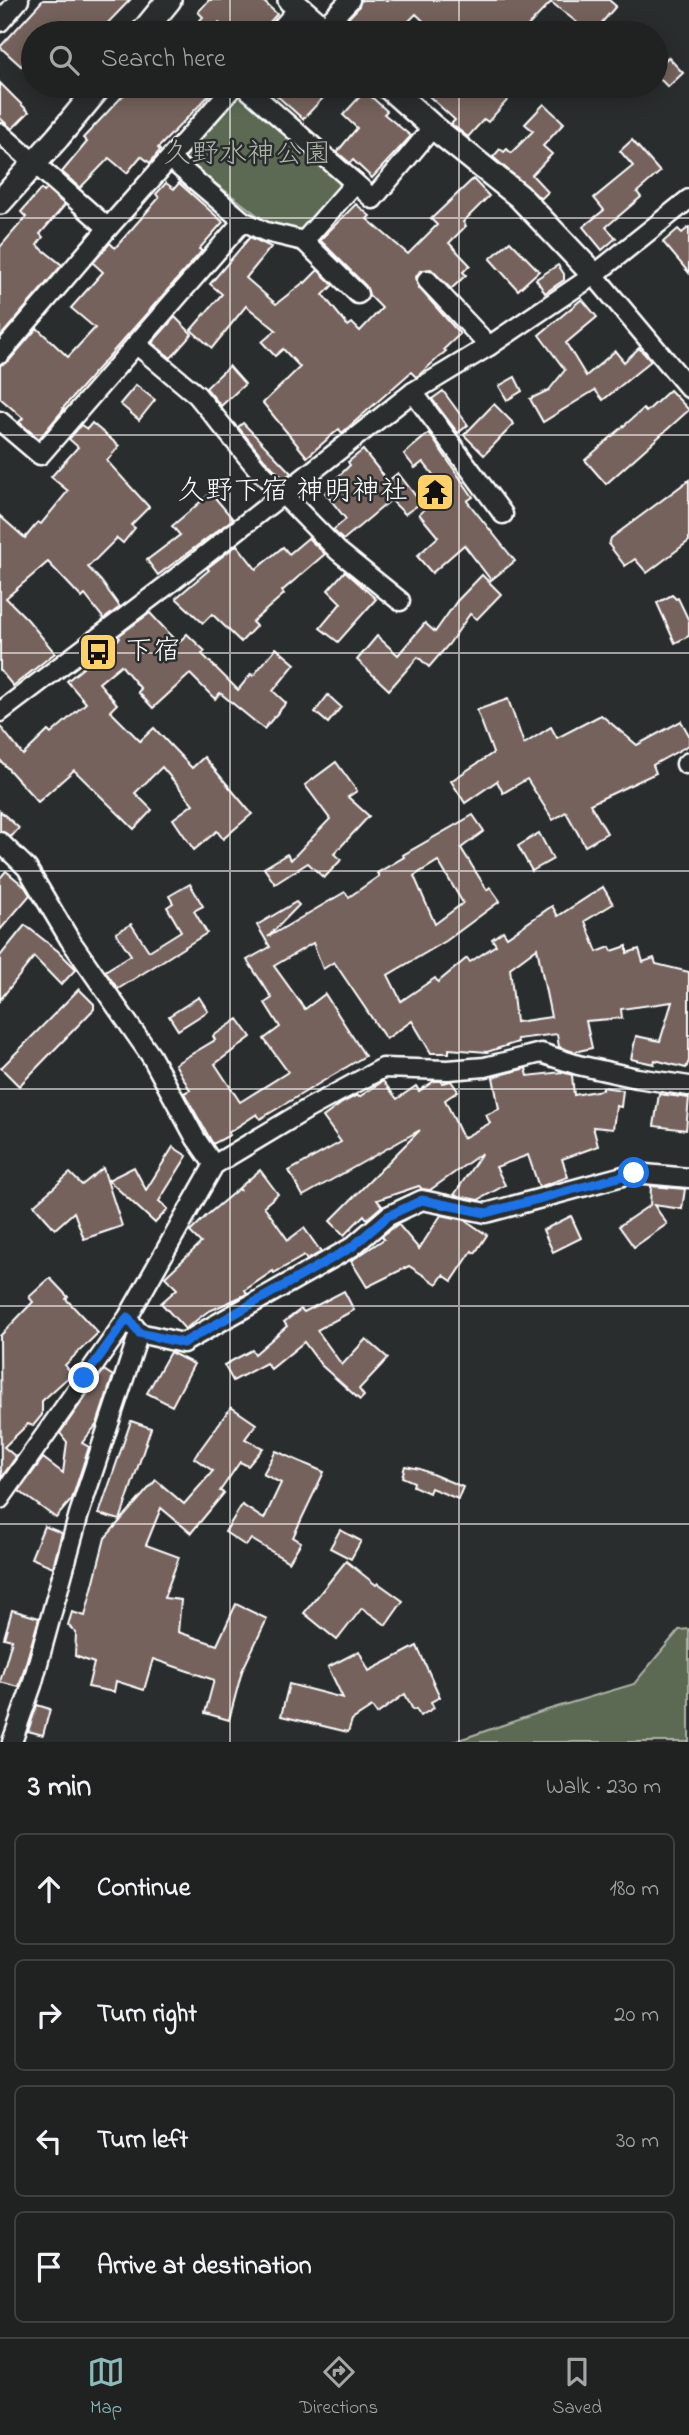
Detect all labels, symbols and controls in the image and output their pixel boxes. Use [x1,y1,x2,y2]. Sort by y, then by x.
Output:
search box [21,21,668,98]
icon: search [45,41,83,79]
text: Search here [101,41,226,79]
park label: 久野水神公園 [163,135,331,176]
temple icon: 久野下宿 神明神社 [414,471,456,513]
place label: 久野下宿 神明神社 [177,472,408,513]
bus stop icon: 下宿 [77,631,119,673]
place label: 下宿 [125,632,181,673]
route start [618,1157,649,1188]
route end [68,1362,99,1393]
text: 3 min [28,1766,91,1810]
text: Walk · 230 m [546,1771,661,1804]
icon: ahead [30,1870,68,1908]
text: Continue [97,1870,190,1908]
text: 180 m [610,1873,659,1906]
icon: right [30,1996,68,2034]
text: Turn right [97,1996,197,2034]
text: 20 m [614,1999,659,2032]
icon: left [30,2122,68,2160]
text: Turn left [97,2122,188,2160]
text: 30 m [616,2125,659,2158]
icon: arrive [30,2248,68,2286]
text: Arrive at destination [97,2248,312,2286]
tab: Map [87,2353,125,2422]
tab: Directions [299,2353,378,2422]
tab: Saved [552,2353,602,2422]

